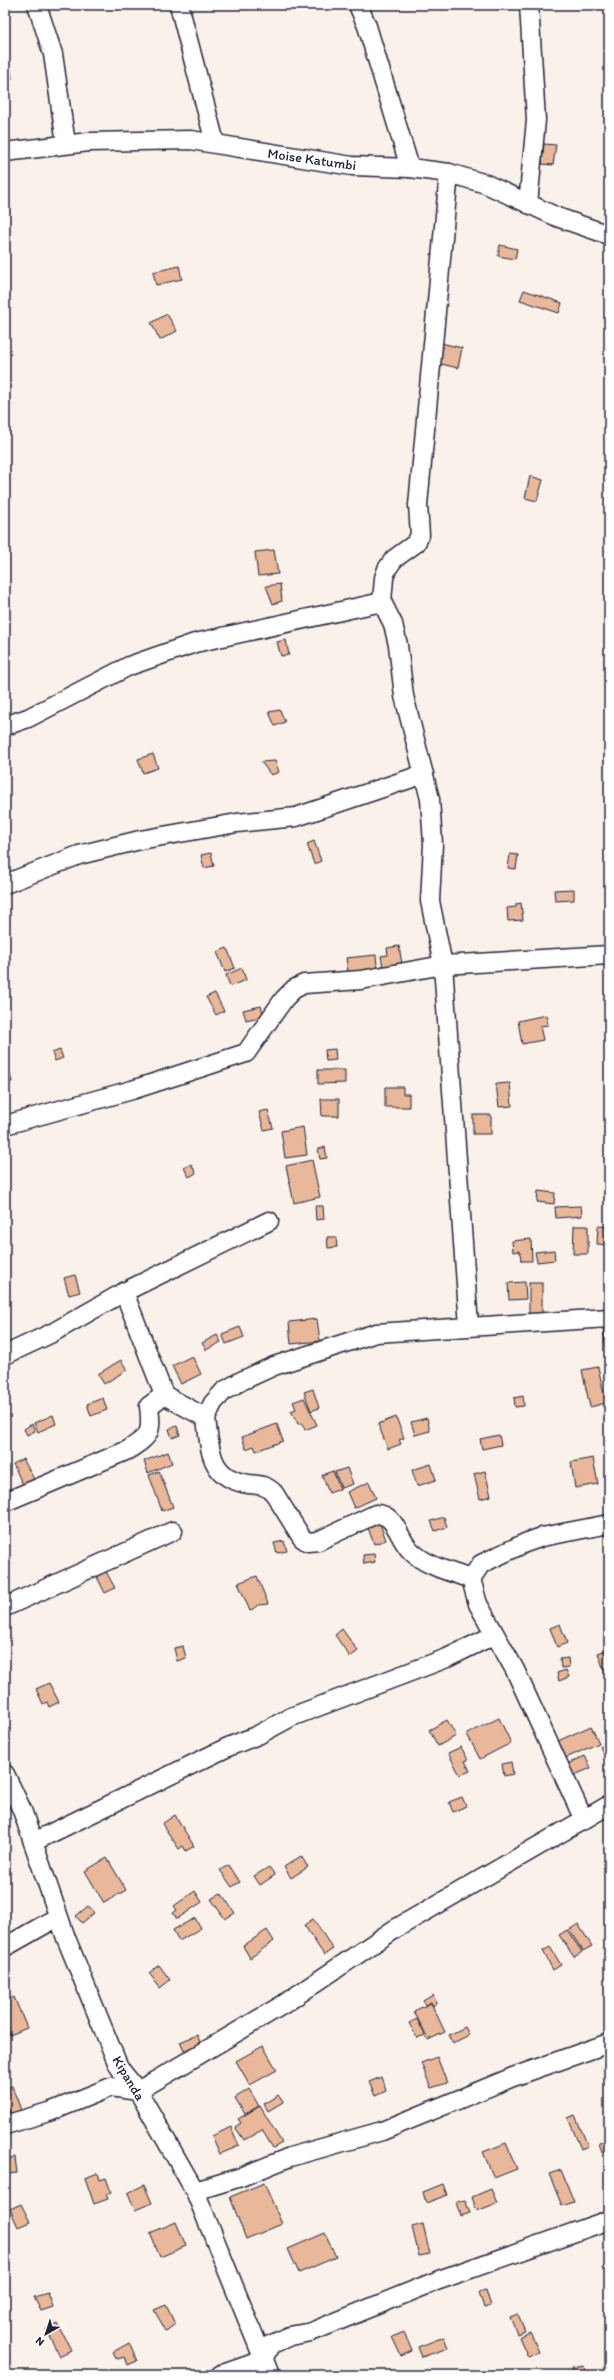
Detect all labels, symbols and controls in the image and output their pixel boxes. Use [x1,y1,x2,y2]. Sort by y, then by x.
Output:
street label: Moise Katumbi [266,145,357,174]
street label: Kipanda [109,2053,149,2104]
north arrow [26,2314,66,2354]
text: N [33,2334,47,2349]

